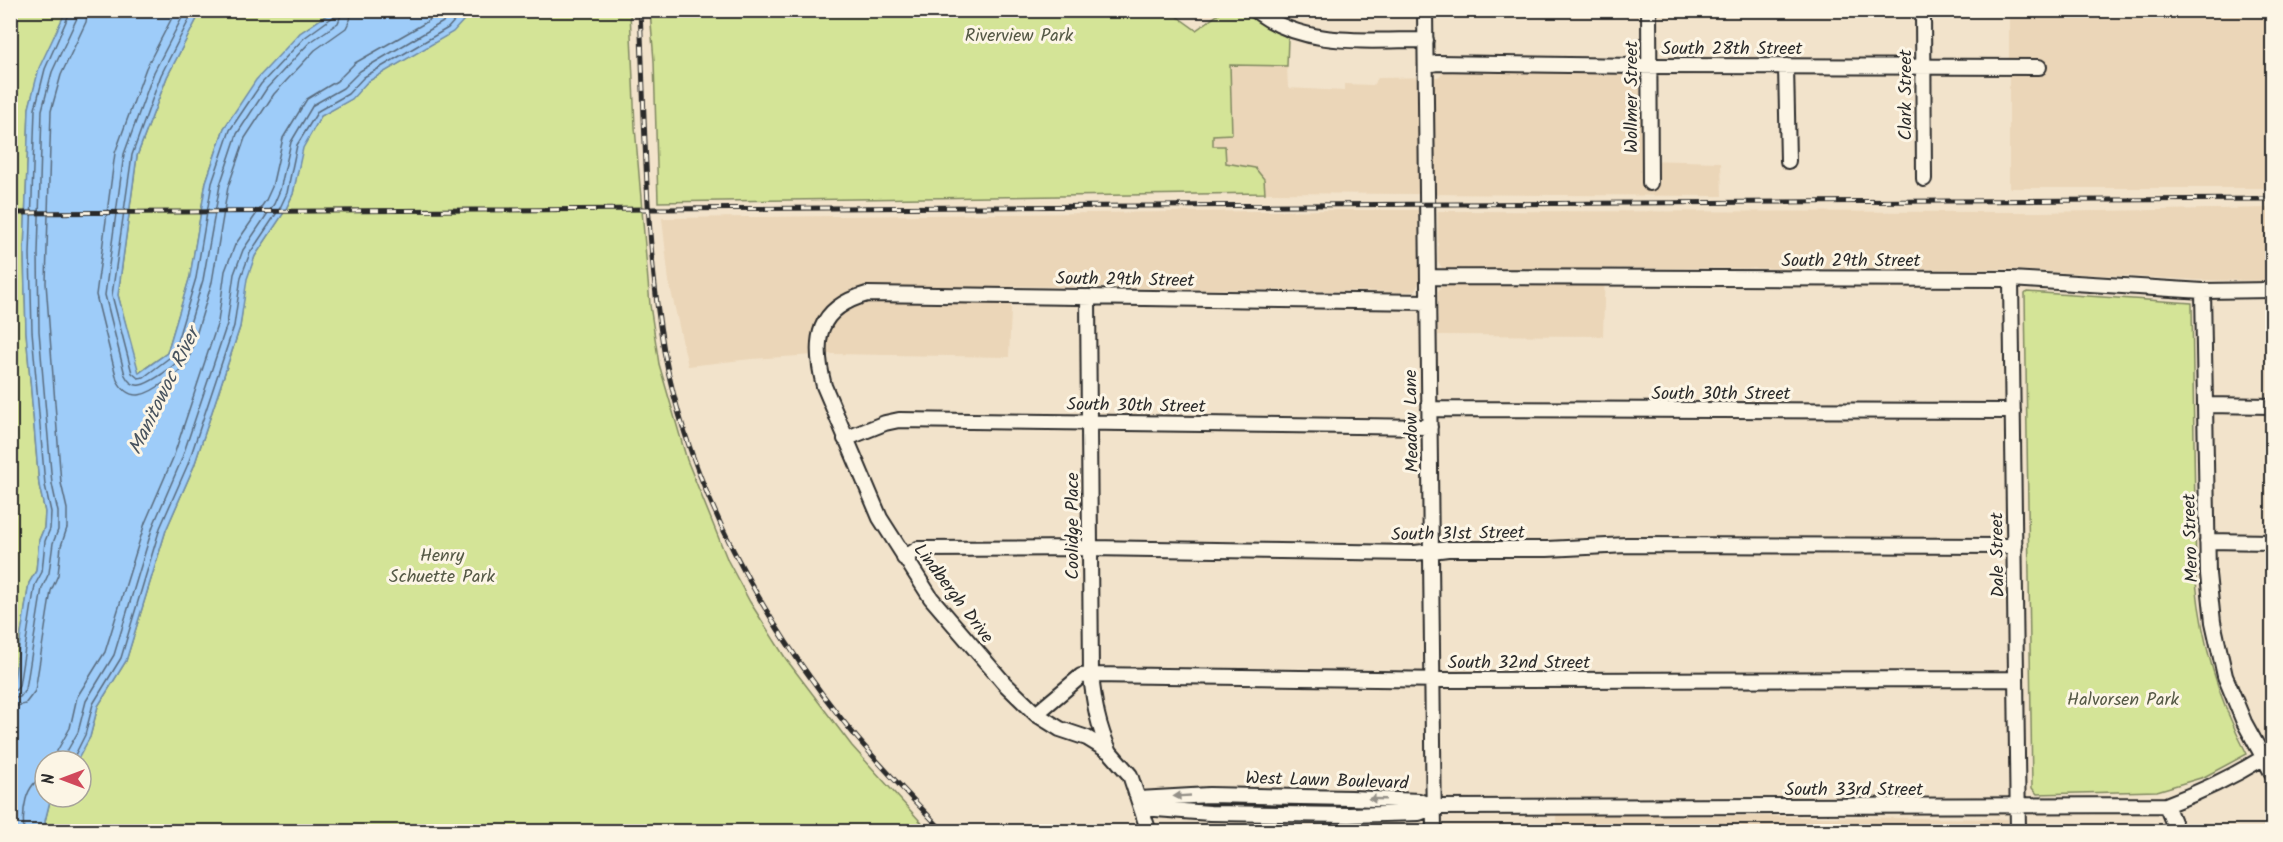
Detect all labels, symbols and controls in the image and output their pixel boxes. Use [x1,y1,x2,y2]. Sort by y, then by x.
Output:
park label: Riverview Park [965,22,1074,51]
street label: South 28th Street [1662,35,1804,64]
street label: Wollmer Street [1618,40,1647,153]
street label: Clark Street [1892,49,1921,140]
street label: South 29th Street [1782,247,1921,276]
street label: South 29th Street [1055,265,1196,296]
water label: Manitowoc River [120,319,211,461]
street label: Meadow Lane [1397,369,1428,473]
street label: South 30th Street [1652,380,1792,409]
street label: South 30th Street [1066,391,1207,422]
street label: Coolidge Place [1059,472,1088,580]
street label: Mero Street [2175,492,2208,583]
street label: Dale Street [1983,511,2014,598]
street label: South 31st Street [1391,519,1526,550]
street label: Lindbergh Drive [905,538,1000,650]
park label: Henry Schuette Park [389,542,495,592]
street label: South 32nd Street [1448,649,1591,678]
park label: Halvorsen Park [2067,686,2179,715]
north arrow [33,749,93,809]
street label: West Lawn Boulevard [1245,764,1410,799]
text: N [37,774,62,784]
street label: South 33rd Street [1785,776,1924,805]
one-way arrow [1173,792,1192,801]
one-way arrow [1368,794,1387,804]

